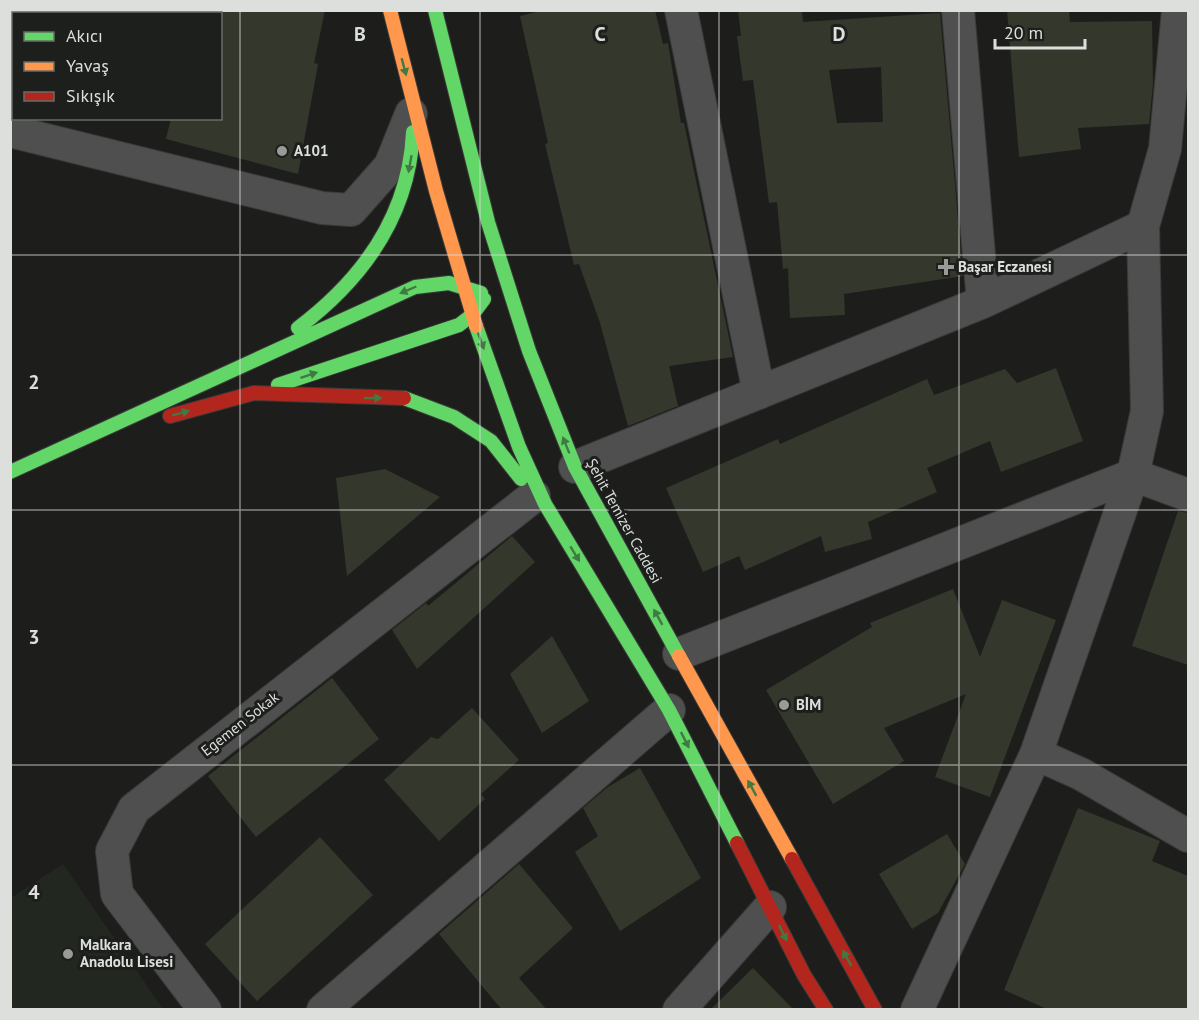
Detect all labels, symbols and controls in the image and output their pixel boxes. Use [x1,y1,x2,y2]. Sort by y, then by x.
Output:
legend [12,12,222,120]
scale bar [995,12,1085,50]
text: B [354,21,366,47]
text: C [594,21,606,47]
text: D [833,21,846,47]
text: 20 m [1004,21,1043,44]
text: Akıcı [66,24,103,47]
text: Yavaş [66,54,109,77]
one-way arrow [399,58,409,76]
text: Sıkışık [66,84,115,107]
place label: A101 [294,141,329,160]
marker: A101 [275,144,289,158]
one-way arrow [405,155,414,174]
place label: Başar Eczanesi [958,257,1052,276]
marker: Başar Eczanesi [939,260,953,274]
one-way arrow [398,285,416,295]
one-way arrow [476,332,486,350]
text: 2 [28,369,40,395]
one-way arrow [300,369,318,379]
one-way arrow [364,393,383,403]
one-way arrow [172,407,190,417]
one-way arrow [561,436,571,454]
street label: Şehit Temizer Caddesi [582,455,667,586]
one-way arrow [570,546,581,562]
one-way arrow [653,608,663,625]
text: 3 [28,624,40,650]
street label: Egemen Sokak [197,687,283,760]
place label: BİM [796,695,821,714]
marker: BİM [777,698,791,712]
one-way arrow [680,732,690,749]
one-way arrow [748,779,758,796]
text: 4 [28,879,40,905]
one-way arrow [778,924,787,941]
place label: Malkara Anadolu Lisesi [80,935,173,971]
marker: Malkara Anadolu Lisesi [61,947,75,961]
one-way arrow [842,949,852,966]

